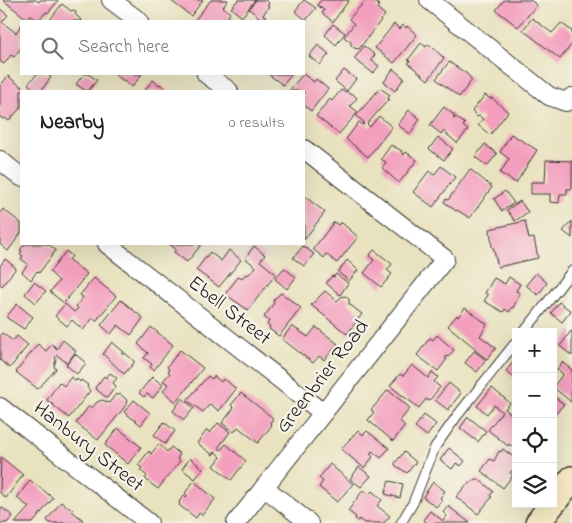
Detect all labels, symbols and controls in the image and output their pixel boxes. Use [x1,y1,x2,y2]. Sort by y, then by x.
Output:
search box [20,20,305,75]
icon: search [38,34,66,62]
text: Search here [78,34,169,61]
text: Nearby [40,108,104,138]
text: 0 results [229,111,285,135]
street label: Ebell Street [181,269,277,353]
street label: Greenbrier Road [269,314,377,440]
map controls [512,328,557,508]
button: + [512,328,557,373]
button: − [512,373,557,418]
street label: Hanbury Street [25,394,150,501]
button: locate [512,418,557,463]
button: layers [512,463,557,508]

